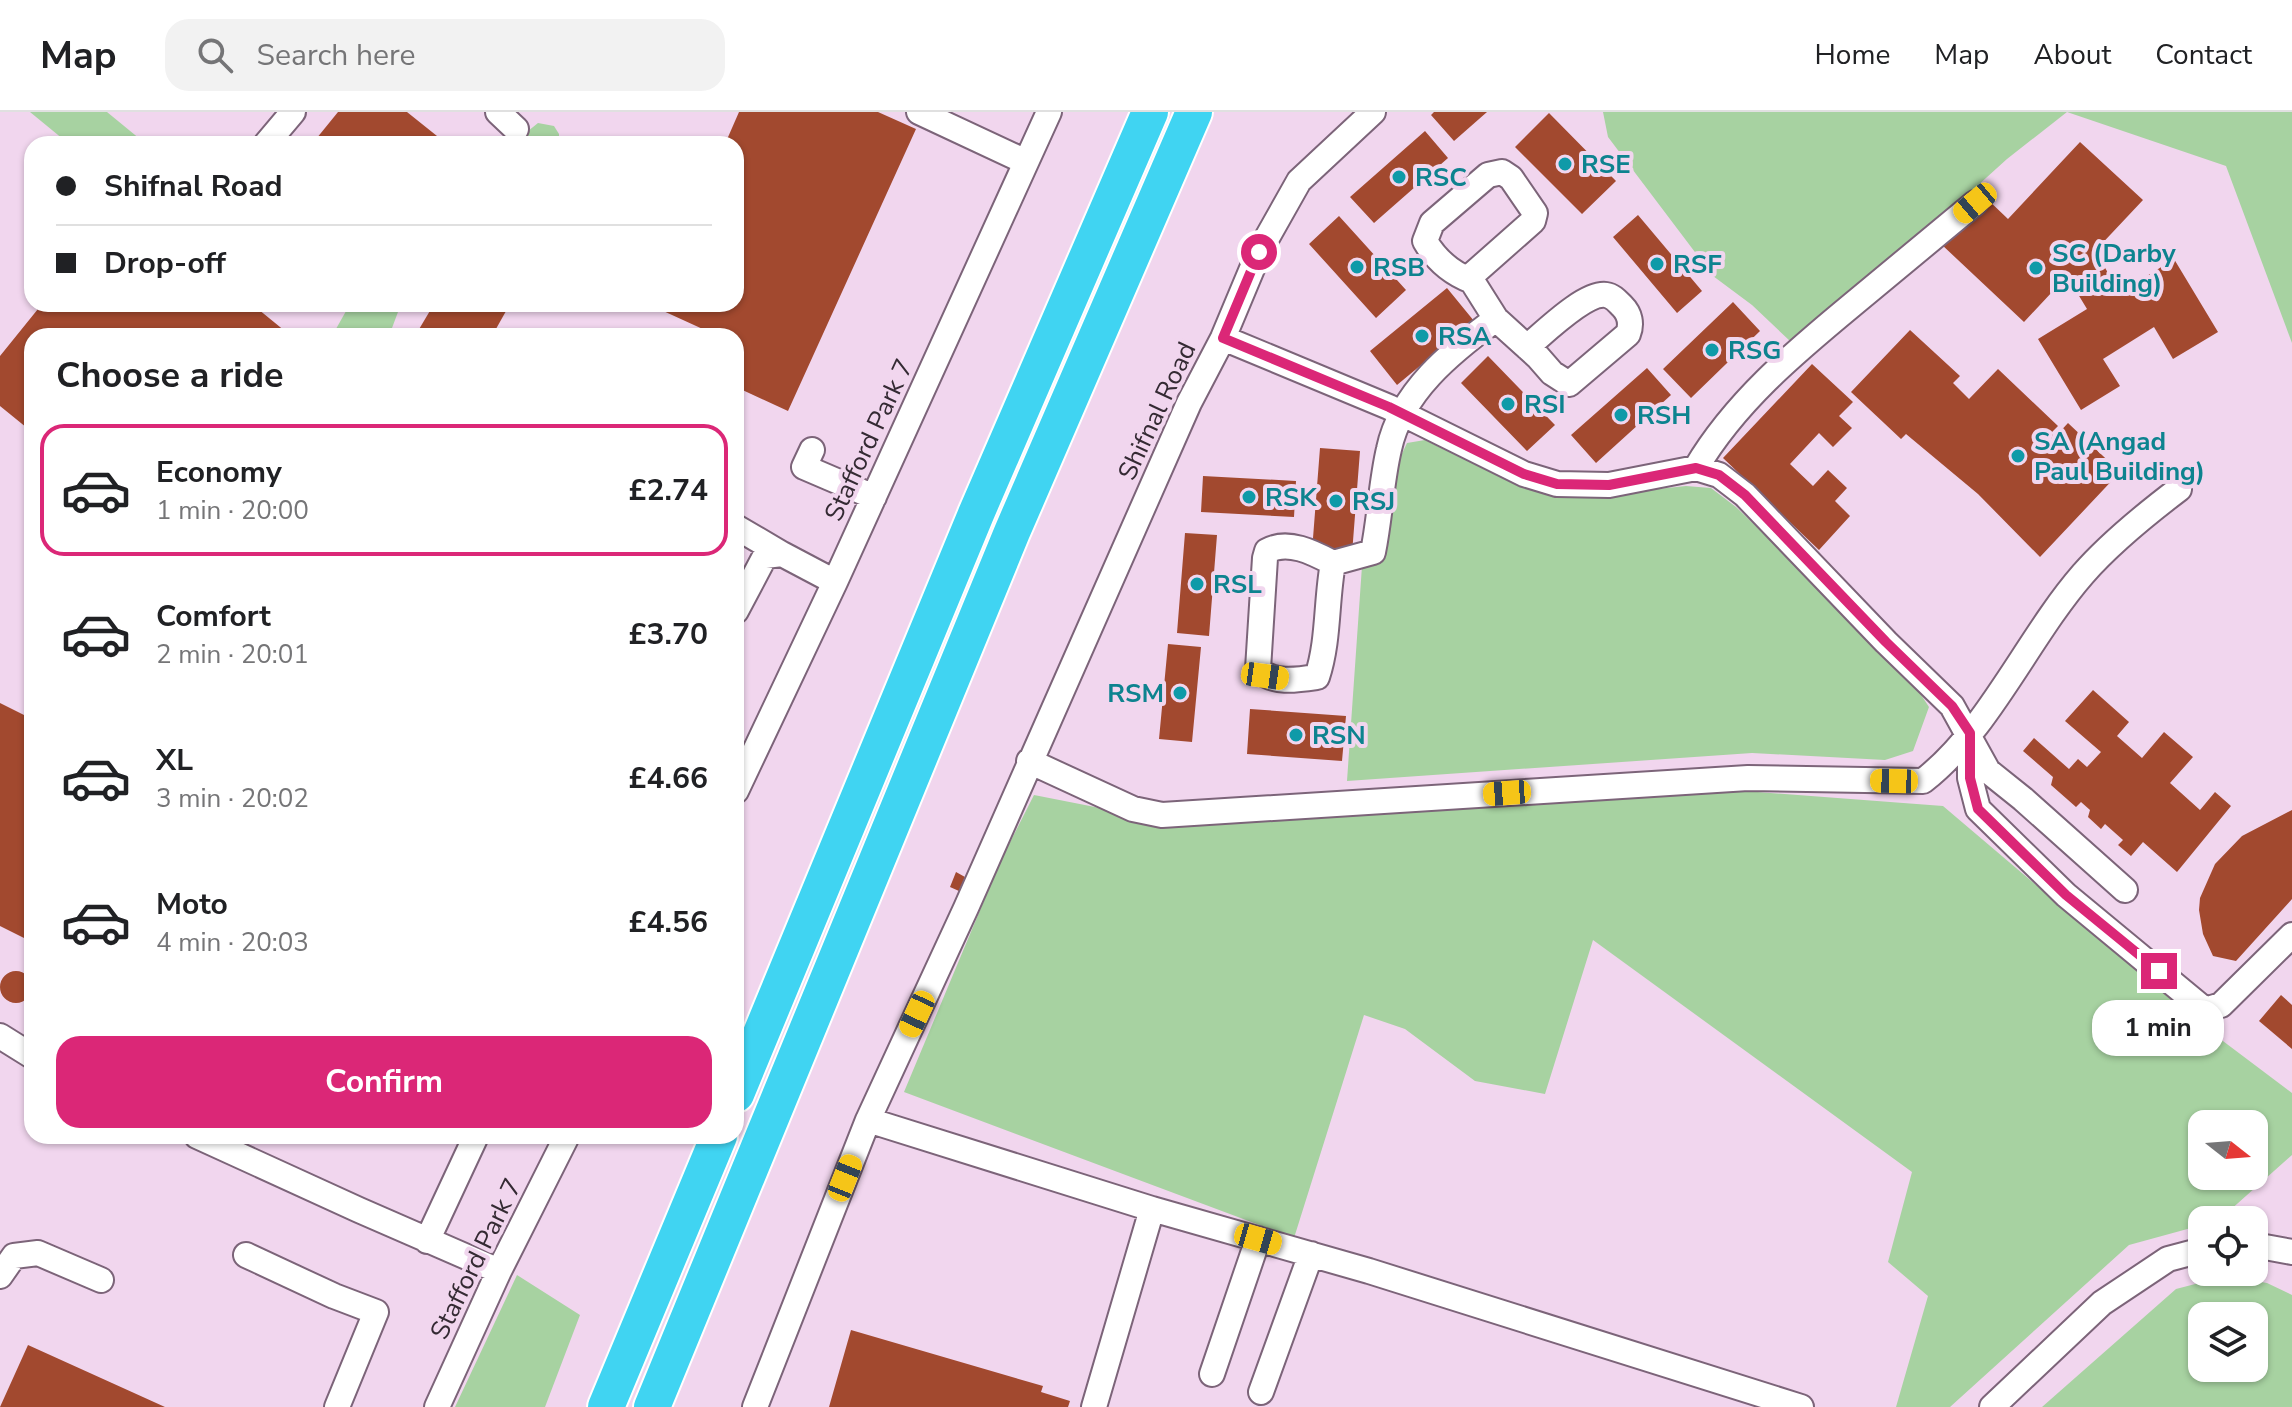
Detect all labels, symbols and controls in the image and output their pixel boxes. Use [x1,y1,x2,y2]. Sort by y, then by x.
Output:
search box [165,19,725,91]
text: Map [40,30,117,81]
icon: search [193,33,237,77]
text: Search here [257,35,416,76]
text: Home [1815,36,1890,74]
text: Map [1934,36,1989,74]
text: About [2033,36,2111,74]
text: Contact [2155,36,2252,74]
place label: RSE [1581,147,1631,182]
marker: RSE [1556,155,1574,173]
place label: RSC [1415,160,1467,195]
text: Shifnal Road [104,166,283,207]
marker: RSC [1390,168,1408,186]
car [1949,178,2001,228]
route start [1241,234,1277,270]
place label: SC (Darby Building) [2052,236,2176,301]
text: Drop-off [104,243,226,284]
place label: RSF [1673,247,1722,282]
place label: RSB [1373,250,1425,285]
marker: RSF [1648,255,1666,273]
marker: RSB [1348,258,1366,276]
marker: SC (Darby Building) [2027,259,2045,277]
place label: RSA [1438,319,1492,354]
marker: RSA [1413,327,1431,345]
place label: RSG [1728,333,1781,368]
street label: Shifnal Road [1110,336,1204,486]
marker: RSG [1703,341,1721,359]
text: Choose a ride [56,351,284,400]
street label: Stafford Park 7 [816,353,922,527]
place label: RSI [1524,387,1566,422]
marker: RSI [1499,395,1517,413]
place label: RSH [1637,398,1691,433]
marker: RSH [1612,406,1630,424]
place label: SA (Angad Paul Building) [2034,424,2205,489]
marker: SA (Angad Paul Building) [2009,447,2027,465]
text: Economy [156,452,282,493]
icon: car [60,454,132,526]
text: £2.74 [629,470,708,511]
place label: RSK [1265,480,1317,515]
place label: RSJ [1352,484,1395,519]
marker: RSK [1240,488,1258,506]
marker: RSJ [1327,492,1345,510]
text: 1 min · 20:00 [156,493,309,528]
place label: RSL [1213,567,1262,602]
marker: RSL [1188,575,1206,593]
text: Comfort [156,596,271,637]
icon: car [60,598,132,670]
text: £3.70 [629,614,708,655]
text: 2 min · 20:01 [156,637,309,672]
car [1240,661,1290,691]
place label: RSM [1107,676,1164,711]
marker: RSM [1171,684,1189,702]
place label: RSN [1312,718,1366,753]
marker: RSN [1287,726,1305,744]
text: XL [156,740,193,781]
icon: car [60,742,132,814]
text: £4.66 [629,758,708,799]
car [1870,769,1918,793]
car [1482,779,1532,807]
text: 3 min · 20:02 [156,781,309,816]
text: Moto [156,884,228,925]
icon: car [60,886,132,958]
text: £4.56 [629,902,708,943]
text: 4 min · 20:03 [156,925,309,960]
route end [2141,953,2177,989]
car [896,987,938,1041]
callout: 1 min [2093,999,2225,1055]
text: 1 min [2124,1010,2192,1045]
button: Confirm [56,1036,712,1128]
north arrow [2188,1110,2268,1190]
map controls [2188,1110,2268,1382]
car [825,1151,865,1205]
street label: Stafford Park 7 [422,1173,530,1345]
button: locate [2188,1206,2268,1286]
car [1232,1221,1284,1257]
button: layers [2188,1302,2268,1382]

